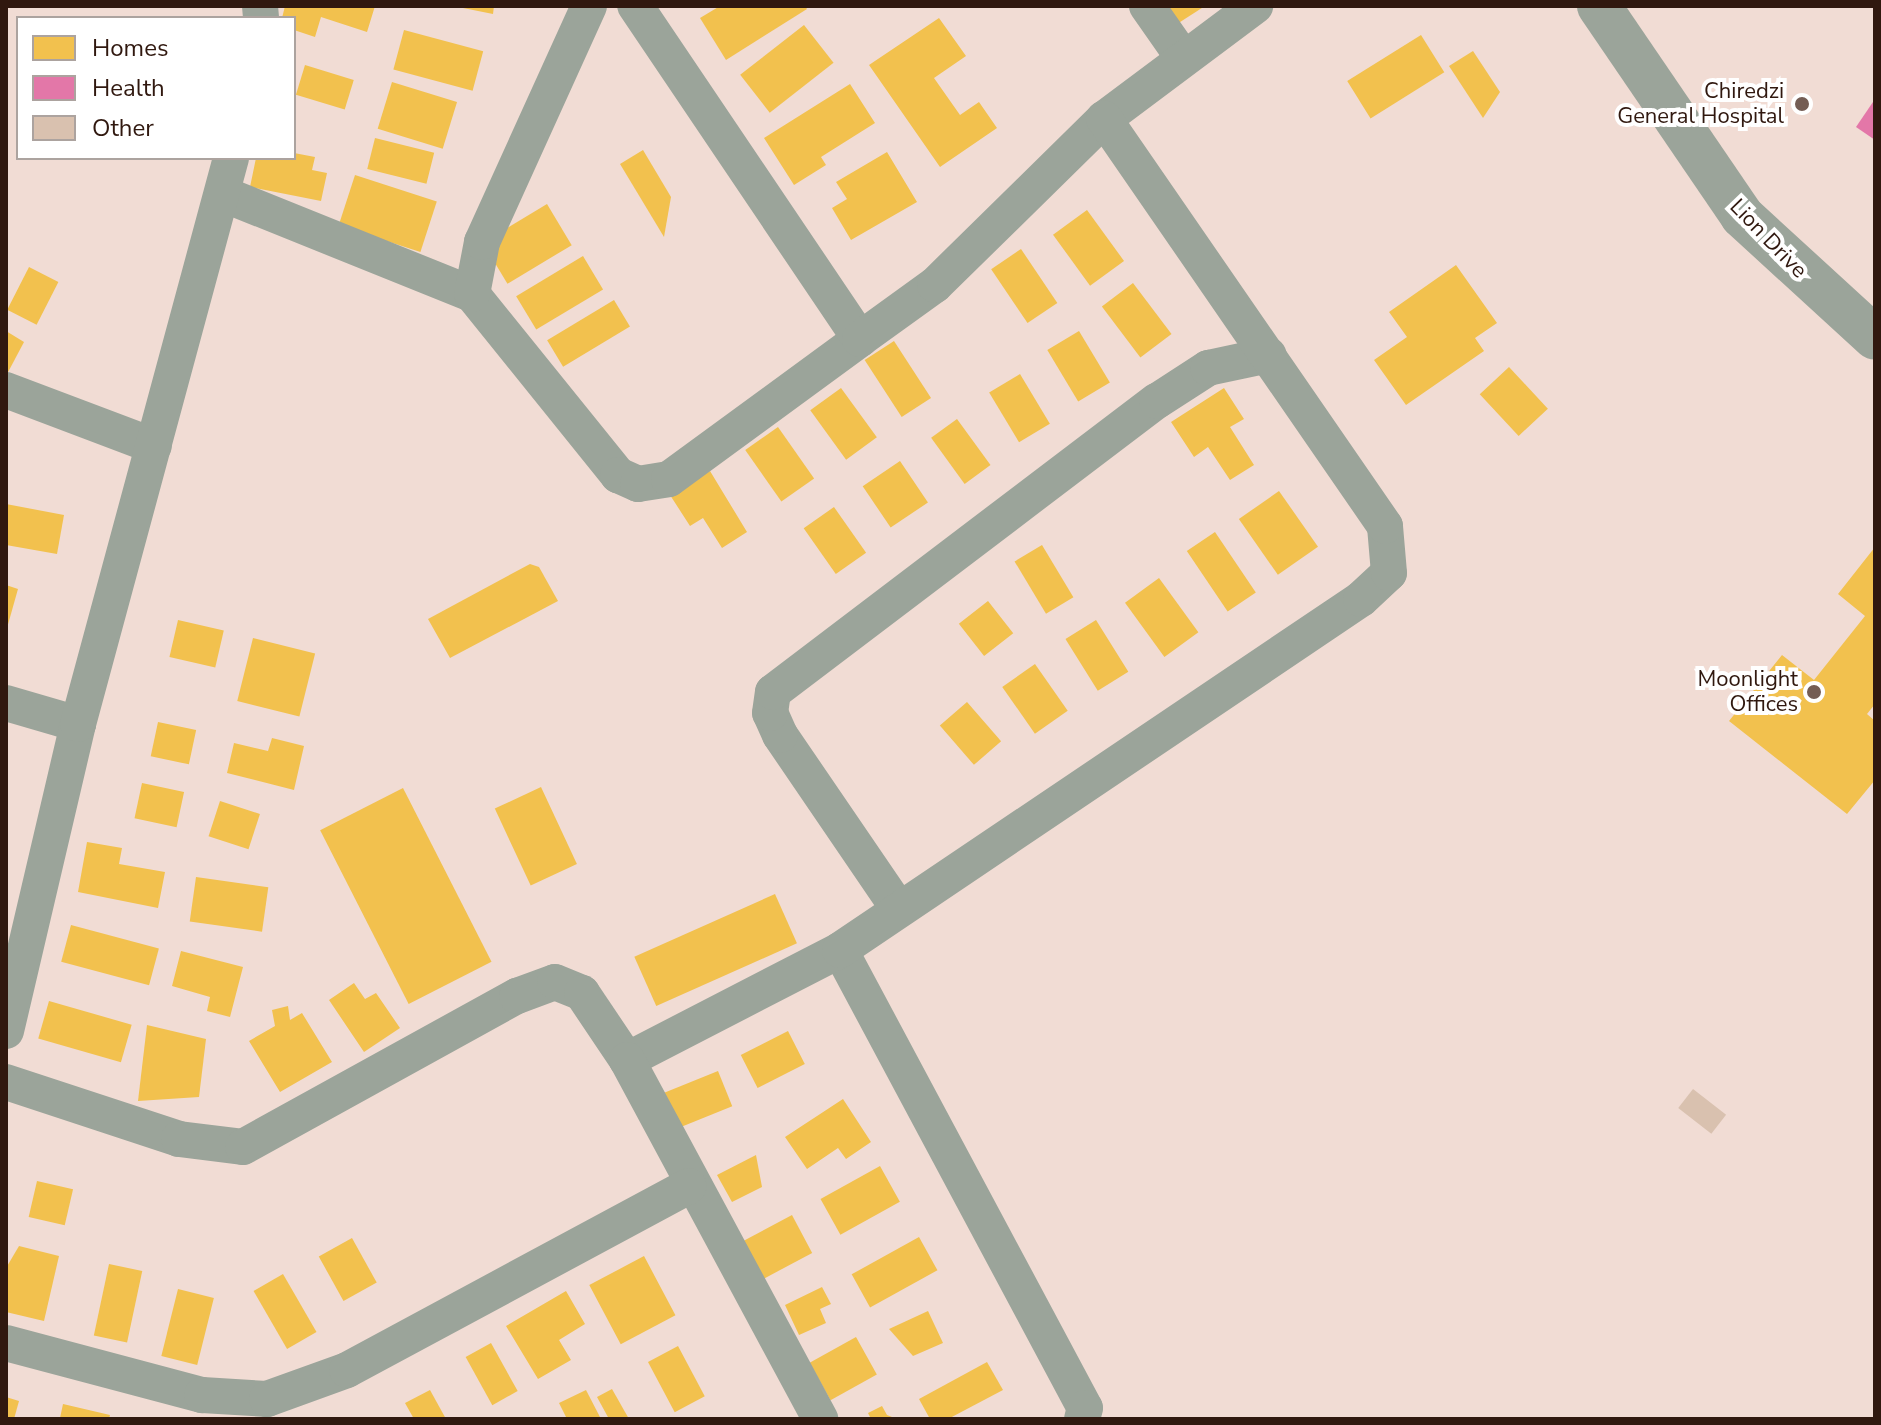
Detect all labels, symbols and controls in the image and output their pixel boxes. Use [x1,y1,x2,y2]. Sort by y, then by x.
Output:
legend [16,16,296,160]
text: Homes [92,32,168,64]
text: Health [92,72,165,104]
place label: Chiredzi General Hospital [1617,78,1784,130]
marker: Chiredzi General Hospital [1791,93,1813,115]
text: Other [92,112,154,144]
street label: Lion Drive [1724,194,1812,284]
place label: Moonlight Offices [1698,666,1798,718]
marker: Moonlight Offices [1805,683,1823,701]

